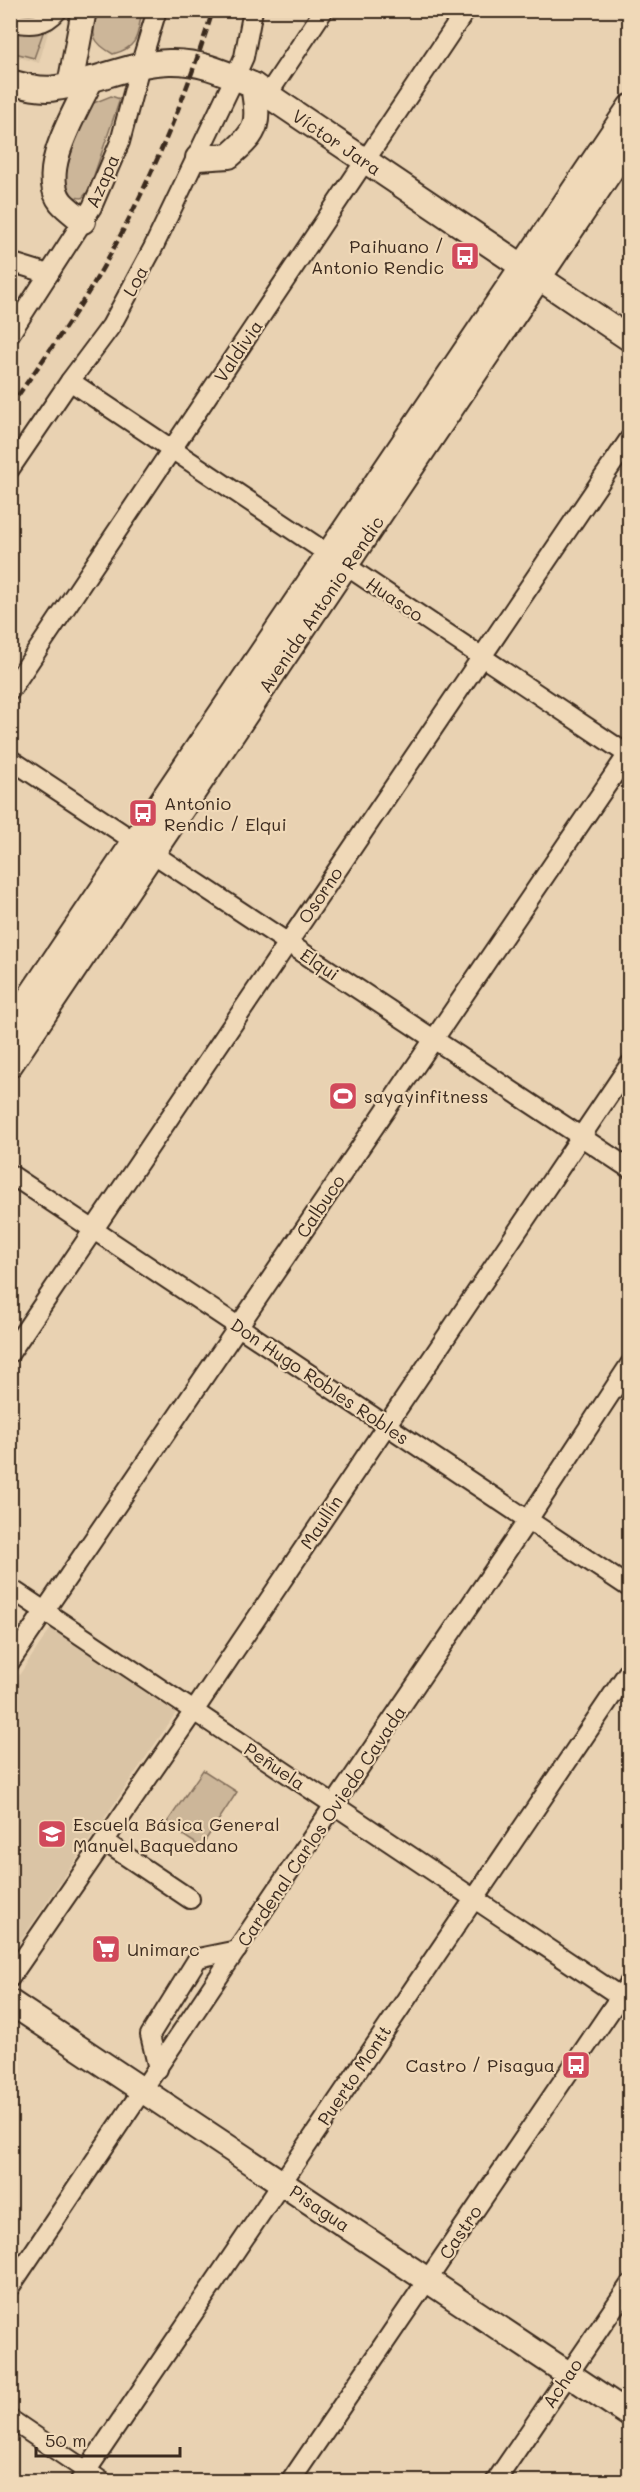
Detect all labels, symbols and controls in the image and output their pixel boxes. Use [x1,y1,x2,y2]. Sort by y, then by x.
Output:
street label: Víctor Jara [288,103,386,181]
street label: Azapa [80,151,124,211]
place label: Paihuano / Antonio Rendic [311,234,444,279]
bus stop icon: Paihuano / Antonio Rendic [449,240,481,272]
street label: Loa [117,262,153,300]
street label: Valdivia [208,315,268,387]
street label: Avenida Antonio Rendic [253,511,389,697]
street label: Huasco [362,571,428,627]
place label: Antonio Rendic / Elqui [164,791,287,836]
bus stop icon: Antonio Rendic / Elqui [127,797,159,829]
street label: Osorno [292,862,348,928]
street label: Elqui [296,942,344,986]
sports icon: sayayinfitness [327,1080,359,1112]
place label: sayayinfitness [364,1084,489,1108]
street label: Calbuco [290,1170,350,1242]
street label: Don Hugo Robles Robles [226,1312,414,1450]
street label: Maullín [294,1490,348,1554]
street label: Cardenal Carlos Oviedo Cavada [231,1701,411,1951]
street label: Peñuela [240,1737,310,1795]
place label: Escuela Básica General Manuel Baquedano [73,1812,280,1857]
school or university icon: Escuela Básica General Manuel Baquedano [36,1818,68,1850]
supermarket icon: Unimarc [90,1933,122,1965]
place label: Unimarc [127,1937,200,1961]
street label: Puerto Montt [312,2020,396,2130]
bus stop icon: Castro / Pisagua [560,2049,592,2081]
place label: Castro / Pisagua [406,2053,555,2077]
street label: Pisagua [285,2179,355,2237]
street label: Castro [433,2200,487,2264]
street label: Achao [537,2353,588,2413]
scale bar [36,2420,180,2458]
text: 50 m [45,2428,87,2452]

